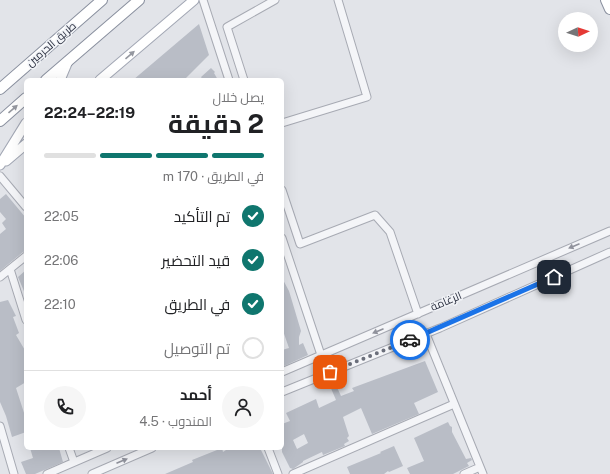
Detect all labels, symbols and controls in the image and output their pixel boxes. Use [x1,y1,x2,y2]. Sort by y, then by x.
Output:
north arrow [558,12,598,52]
map controls [558,12,598,52]
street label: طريق الحرمين [24,19,79,70]
one-way arrow [125,50,135,59]
text: يصل خلال [213,90,264,105]
text: 22:19–22:24 [44,104,135,121]
one-way arrow [8,105,18,114]
text: 2 دقيقة [168,108,264,139]
text: في الطريق · 170 m [163,169,264,184]
icon: check [242,205,264,227]
text: تم التأكيد [174,208,230,225]
text: 22:05 [44,209,79,224]
one-way arrow [569,243,580,249]
icon: check [242,249,264,271]
text: قيد التحضير [161,252,230,269]
text: 22:06 [44,253,78,268]
pin [537,260,571,294]
icon: home [543,266,565,288]
street label: الرغامة [429,289,464,314]
icon: check [242,293,264,315]
text: في الطريق [164,296,230,313]
text: 22:10 [44,297,76,312]
courier [390,320,430,360]
one-way arrow [372,328,383,334]
icon: car [399,329,421,351]
text: تم التوصيل [164,340,230,357]
pin [313,355,347,389]
icon: bag [319,361,341,383]
button: phone [44,386,86,428]
text: أحمد [180,386,212,403]
button: person [222,386,264,428]
text: المندوب · 4.5 [139,414,212,429]
one-way arrow [116,458,128,464]

